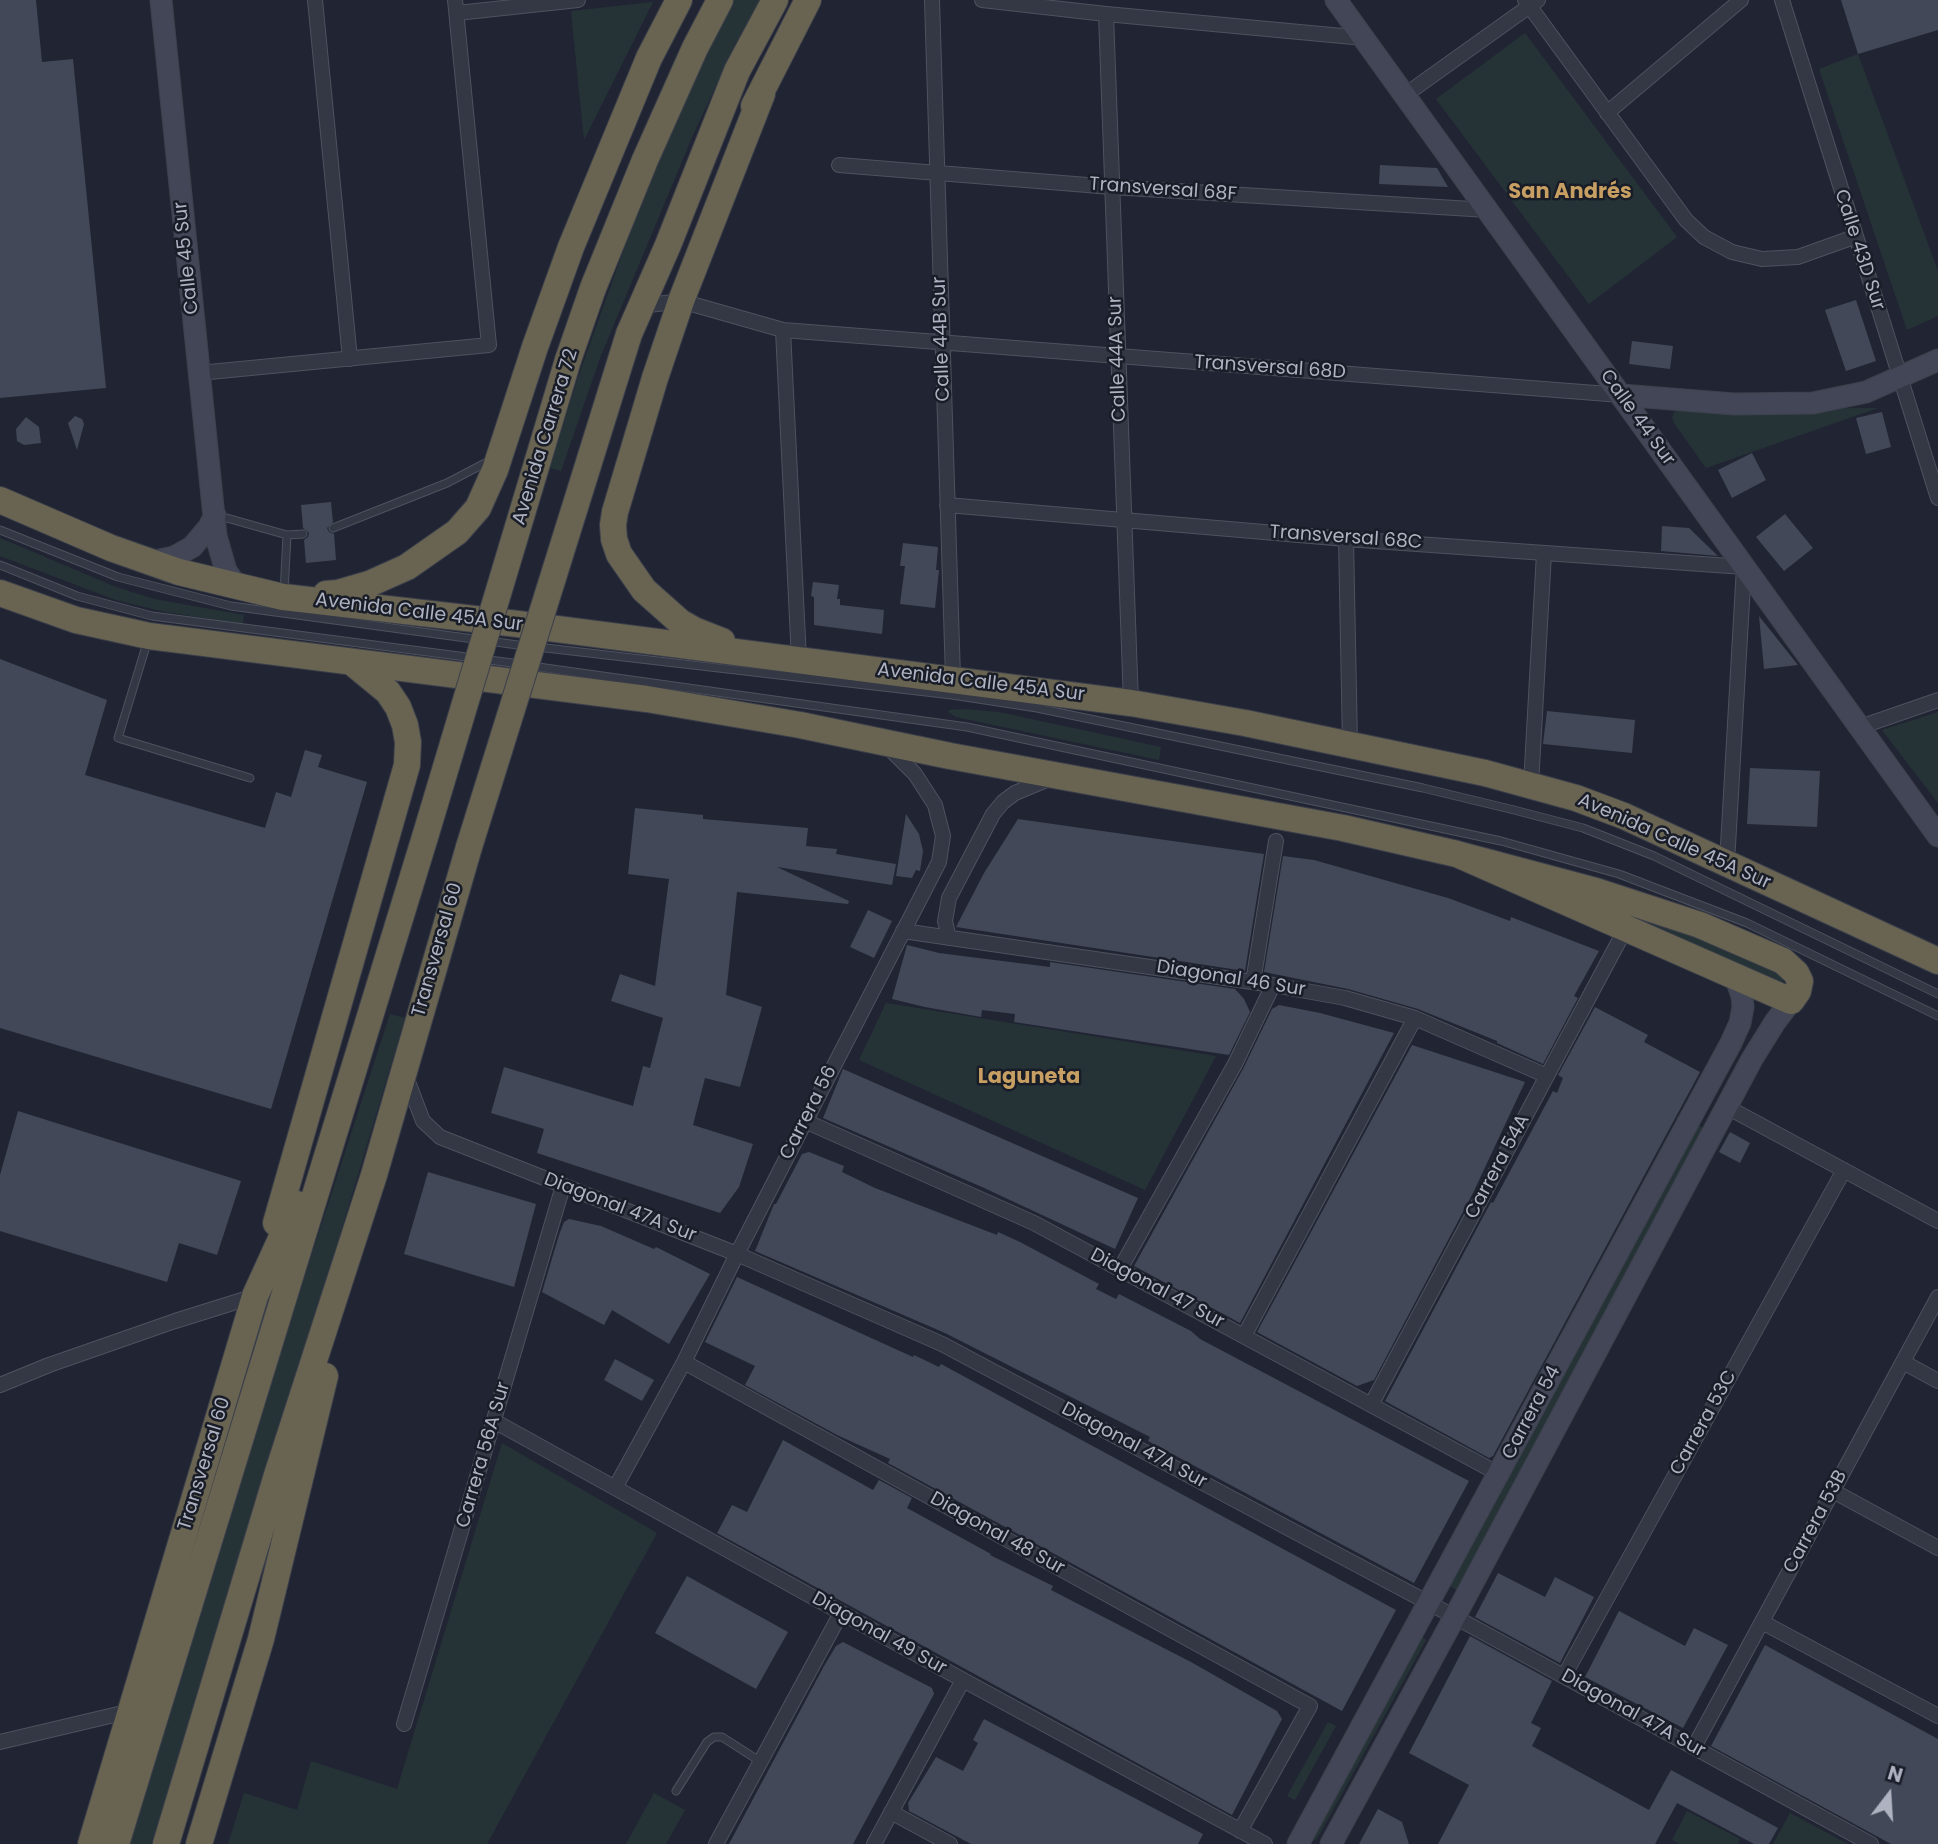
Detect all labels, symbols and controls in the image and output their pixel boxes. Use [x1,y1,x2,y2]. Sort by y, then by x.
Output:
street label: Transversal 68F [1088,173,1238,207]
district label: San Andrés [1508,180,1632,206]
street label: Calle 43D Sur [1829,187,1889,313]
street label: Calle 45 Sur [170,201,204,315]
street label: Calle 44B Sur [928,276,956,402]
street label: Calle 44A Sur [1104,296,1132,422]
street label: Avenida Carrera 72 [508,346,584,528]
street label: Transversal 68D [1193,351,1347,385]
street label: Calle 44 Sur [1595,366,1679,470]
street label: Transversal 68C [1269,521,1423,555]
street label: Avenida Calle 45A Sur [314,589,524,637]
street label: Avenida Calle 45A Sur [876,659,1086,707]
street label: Avenida Calle 45A Sur [1574,789,1774,895]
street label: Transversal 60 [408,880,468,1020]
street label: Diagonal 46 Sur [1155,956,1307,1002]
street label: Carrera 56 [776,1062,842,1164]
district label: Laguneta [978,1065,1080,1091]
street label: Carrera 54A [1461,1111,1535,1223]
street label: Diagonal 47A Sur [541,1168,699,1248]
street label: Diagonal 47 Sur [1086,1244,1228,1334]
street label: Carrera 54 [1498,1362,1566,1464]
street label: Carrera 53C [1666,1367,1742,1479]
street label: Carrera 56A Sur [452,1379,516,1531]
street label: Transversal 60 [174,1395,236,1533]
street label: Diagonal 47A Sur [1057,1398,1211,1494]
street label: Carrera 53B [1779,1467,1853,1577]
street label: Diagonal 48 Sur [926,1488,1068,1580]
street label: Diagonal 49 Sur [808,1588,950,1680]
street label: Diagonal 47A Sur [1557,1665,1709,1763]
text: N [1884,1759,1906,1789]
north arrow [1854,1760,1924,1830]

